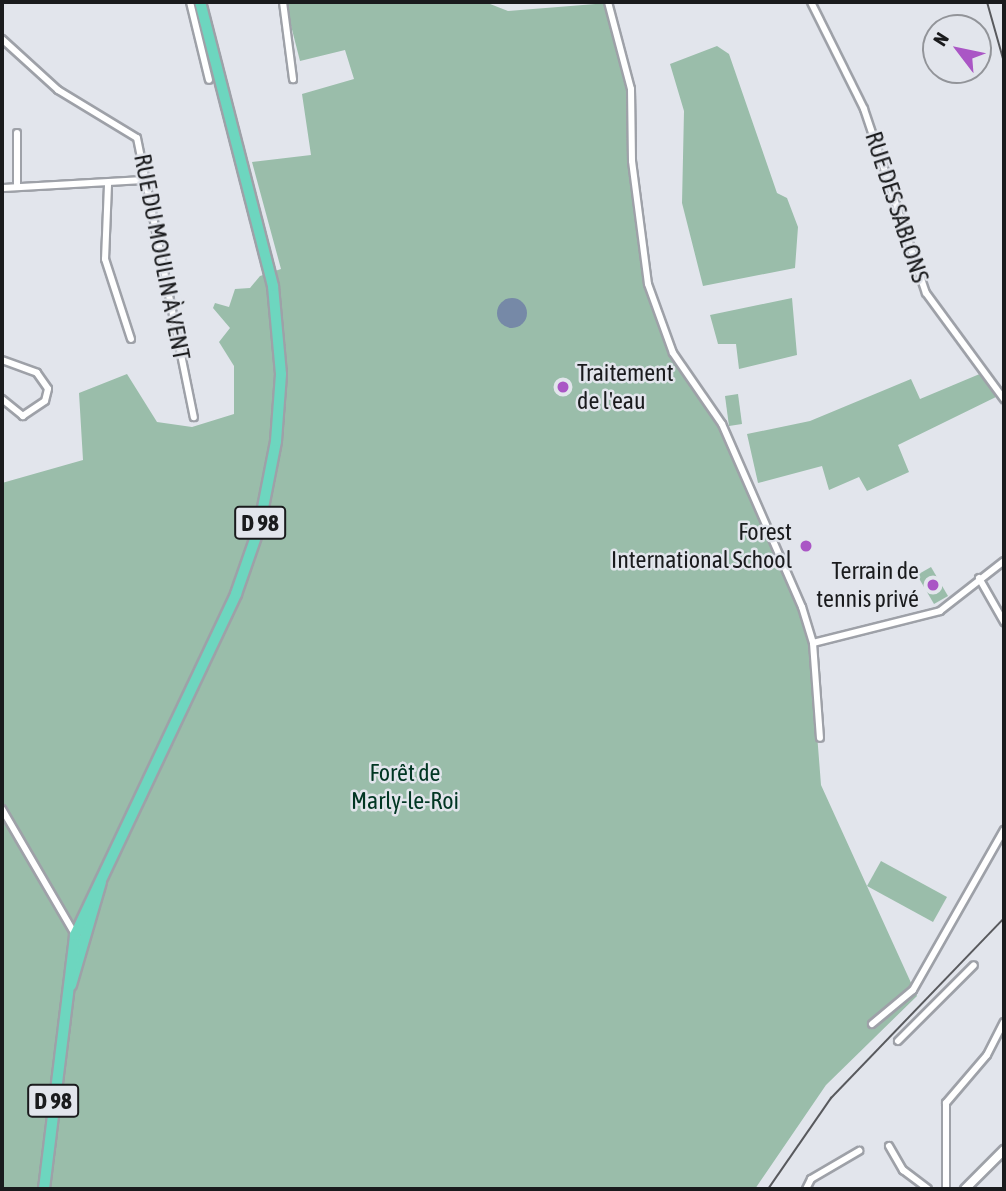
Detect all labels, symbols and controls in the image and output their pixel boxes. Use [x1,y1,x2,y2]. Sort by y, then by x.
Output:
north arrow [922,14,992,84]
text: N [929,28,953,50]
street label: RUE DES SABLONS [859,128,935,286]
street label: RUE DU MOULIN À VENT [128,151,196,363]
place label: Traitement de l'eau [577,359,674,415]
marker: Traitement de l'eau [555,379,571,395]
road number: D 98 [234,503,286,542]
place label: Forest International School [611,518,792,574]
marker: Forest International School [798,538,814,554]
place label: Terrain de tennis privé [816,557,919,613]
marker: Terrain de tennis privé [925,577,941,593]
park label: Forêt de Marly-le-Roi [351,759,459,815]
road number: D 98 [27,1082,79,1120]

